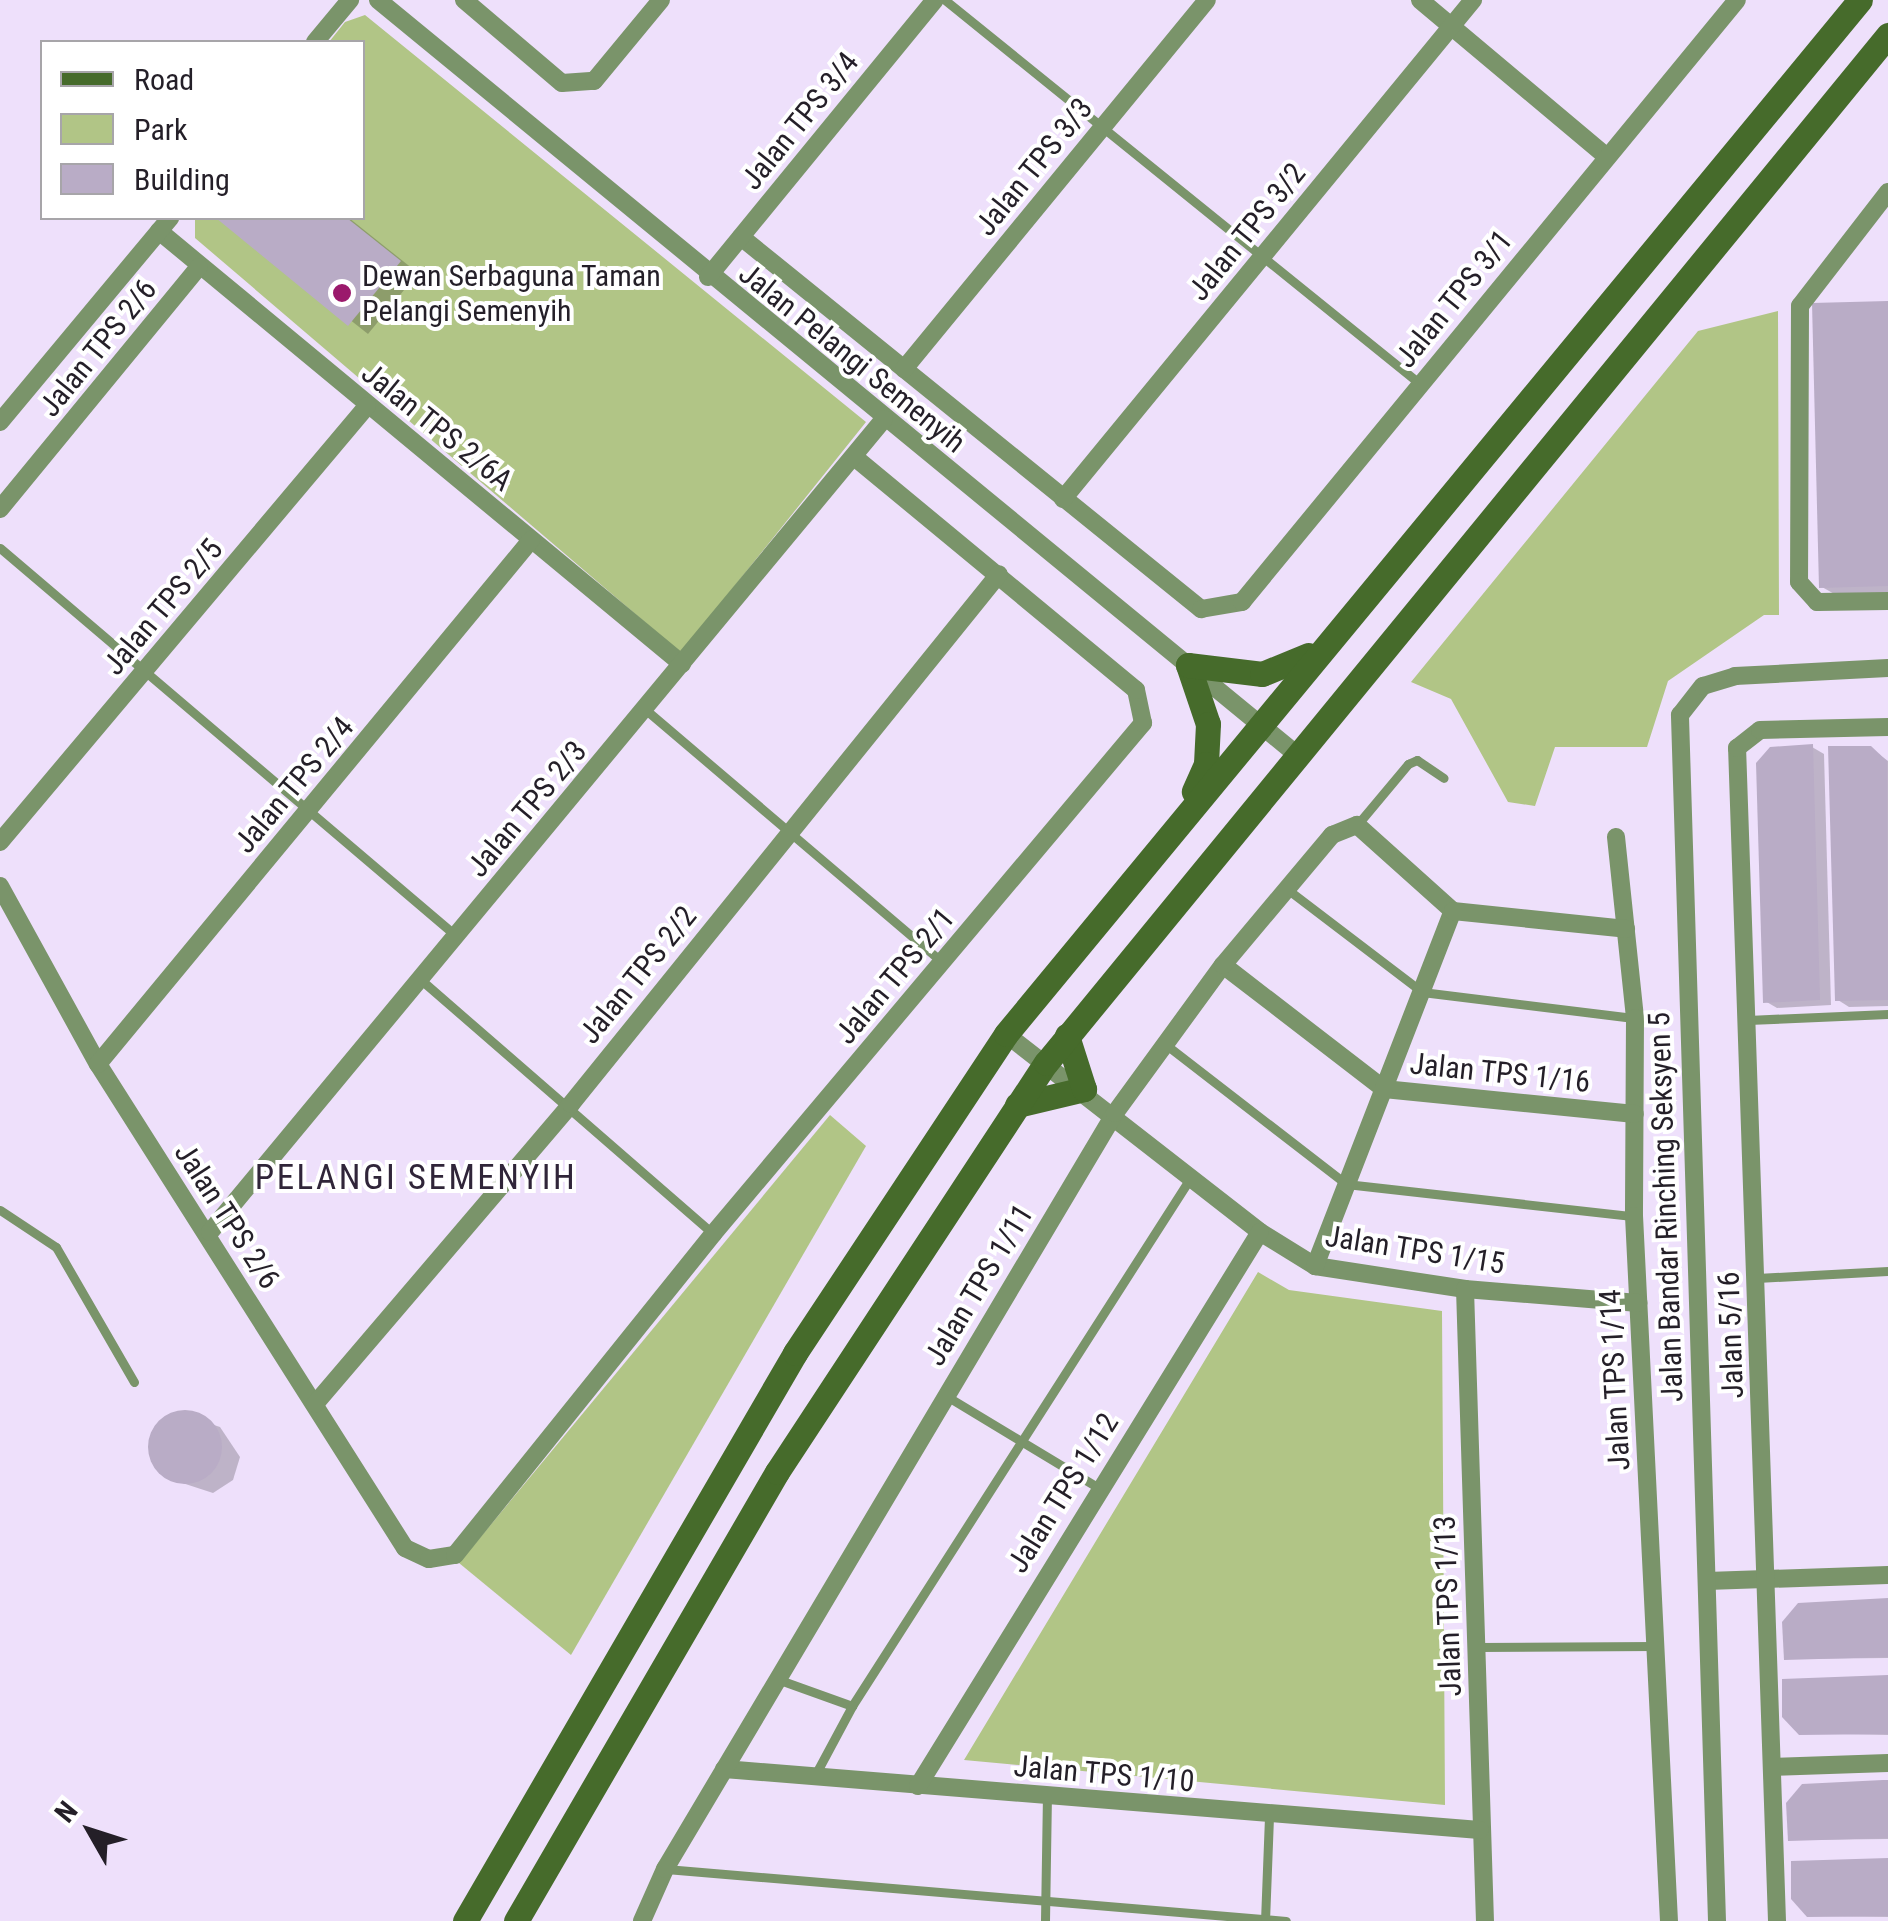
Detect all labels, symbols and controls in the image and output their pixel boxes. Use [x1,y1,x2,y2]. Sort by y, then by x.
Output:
legend [40,40,365,220]
street label: Jalan TPS 3/4 [733,45,867,197]
text: Road [134,62,194,97]
street label: Jalan TPS 3/3 [967,91,1101,243]
text: Park [134,112,188,147]
street label: Jalan TPS 3/2 [1180,156,1314,308]
text: Building [134,162,230,197]
street label: Jalan TPS 3/1 [1387,223,1521,375]
street label: Jalan Pelangi Semenyih [731,256,973,460]
place label: Dewan Serbaguna Taman Pelangi Semenyih [362,258,661,328]
street label: Jalan TPS 2/6 [31,272,165,424]
marker: Dewan Serbaguna Taman Pelangi Semenyih [331,282,353,304]
street label: Jalan TPS 2/6A [354,355,520,499]
street label: Jalan TPS 2/5 [96,531,230,683]
street label: Jalan TPS 2/4 [227,709,361,861]
street label: Jalan TPS 2/3 [460,733,594,885]
street label: Jalan TPS 2/2 [571,899,705,1051]
street label: Jalan TPS 2/1 [828,900,962,1052]
street label: Jalan Bandar Rinching Seksyen 5 [1641,1011,1691,1403]
street label: Jalan TPS 1/16 [1408,1046,1592,1100]
street label: Jalan TPS 2/6 [166,1136,288,1296]
district label: PELANGI SEMENYIH [255,1157,577,1199]
street label: Jalan TPS 1/11 [917,1198,1041,1372]
street label: Jalan TPS 1/15 [1322,1218,1508,1282]
street label: Jalan 5/16 [1711,1271,1751,1399]
street label: Jalan TPS 1/14 [1592,1288,1638,1472]
street label: Jalan TPS 1/12 [1000,1406,1126,1580]
street label: Jalan TPS 1/13 [1427,1515,1469,1697]
street label: Jalan TPS 1/10 [1012,1748,1196,1800]
north arrow [40,1781,140,1881]
text: N [48,1795,85,1829]

